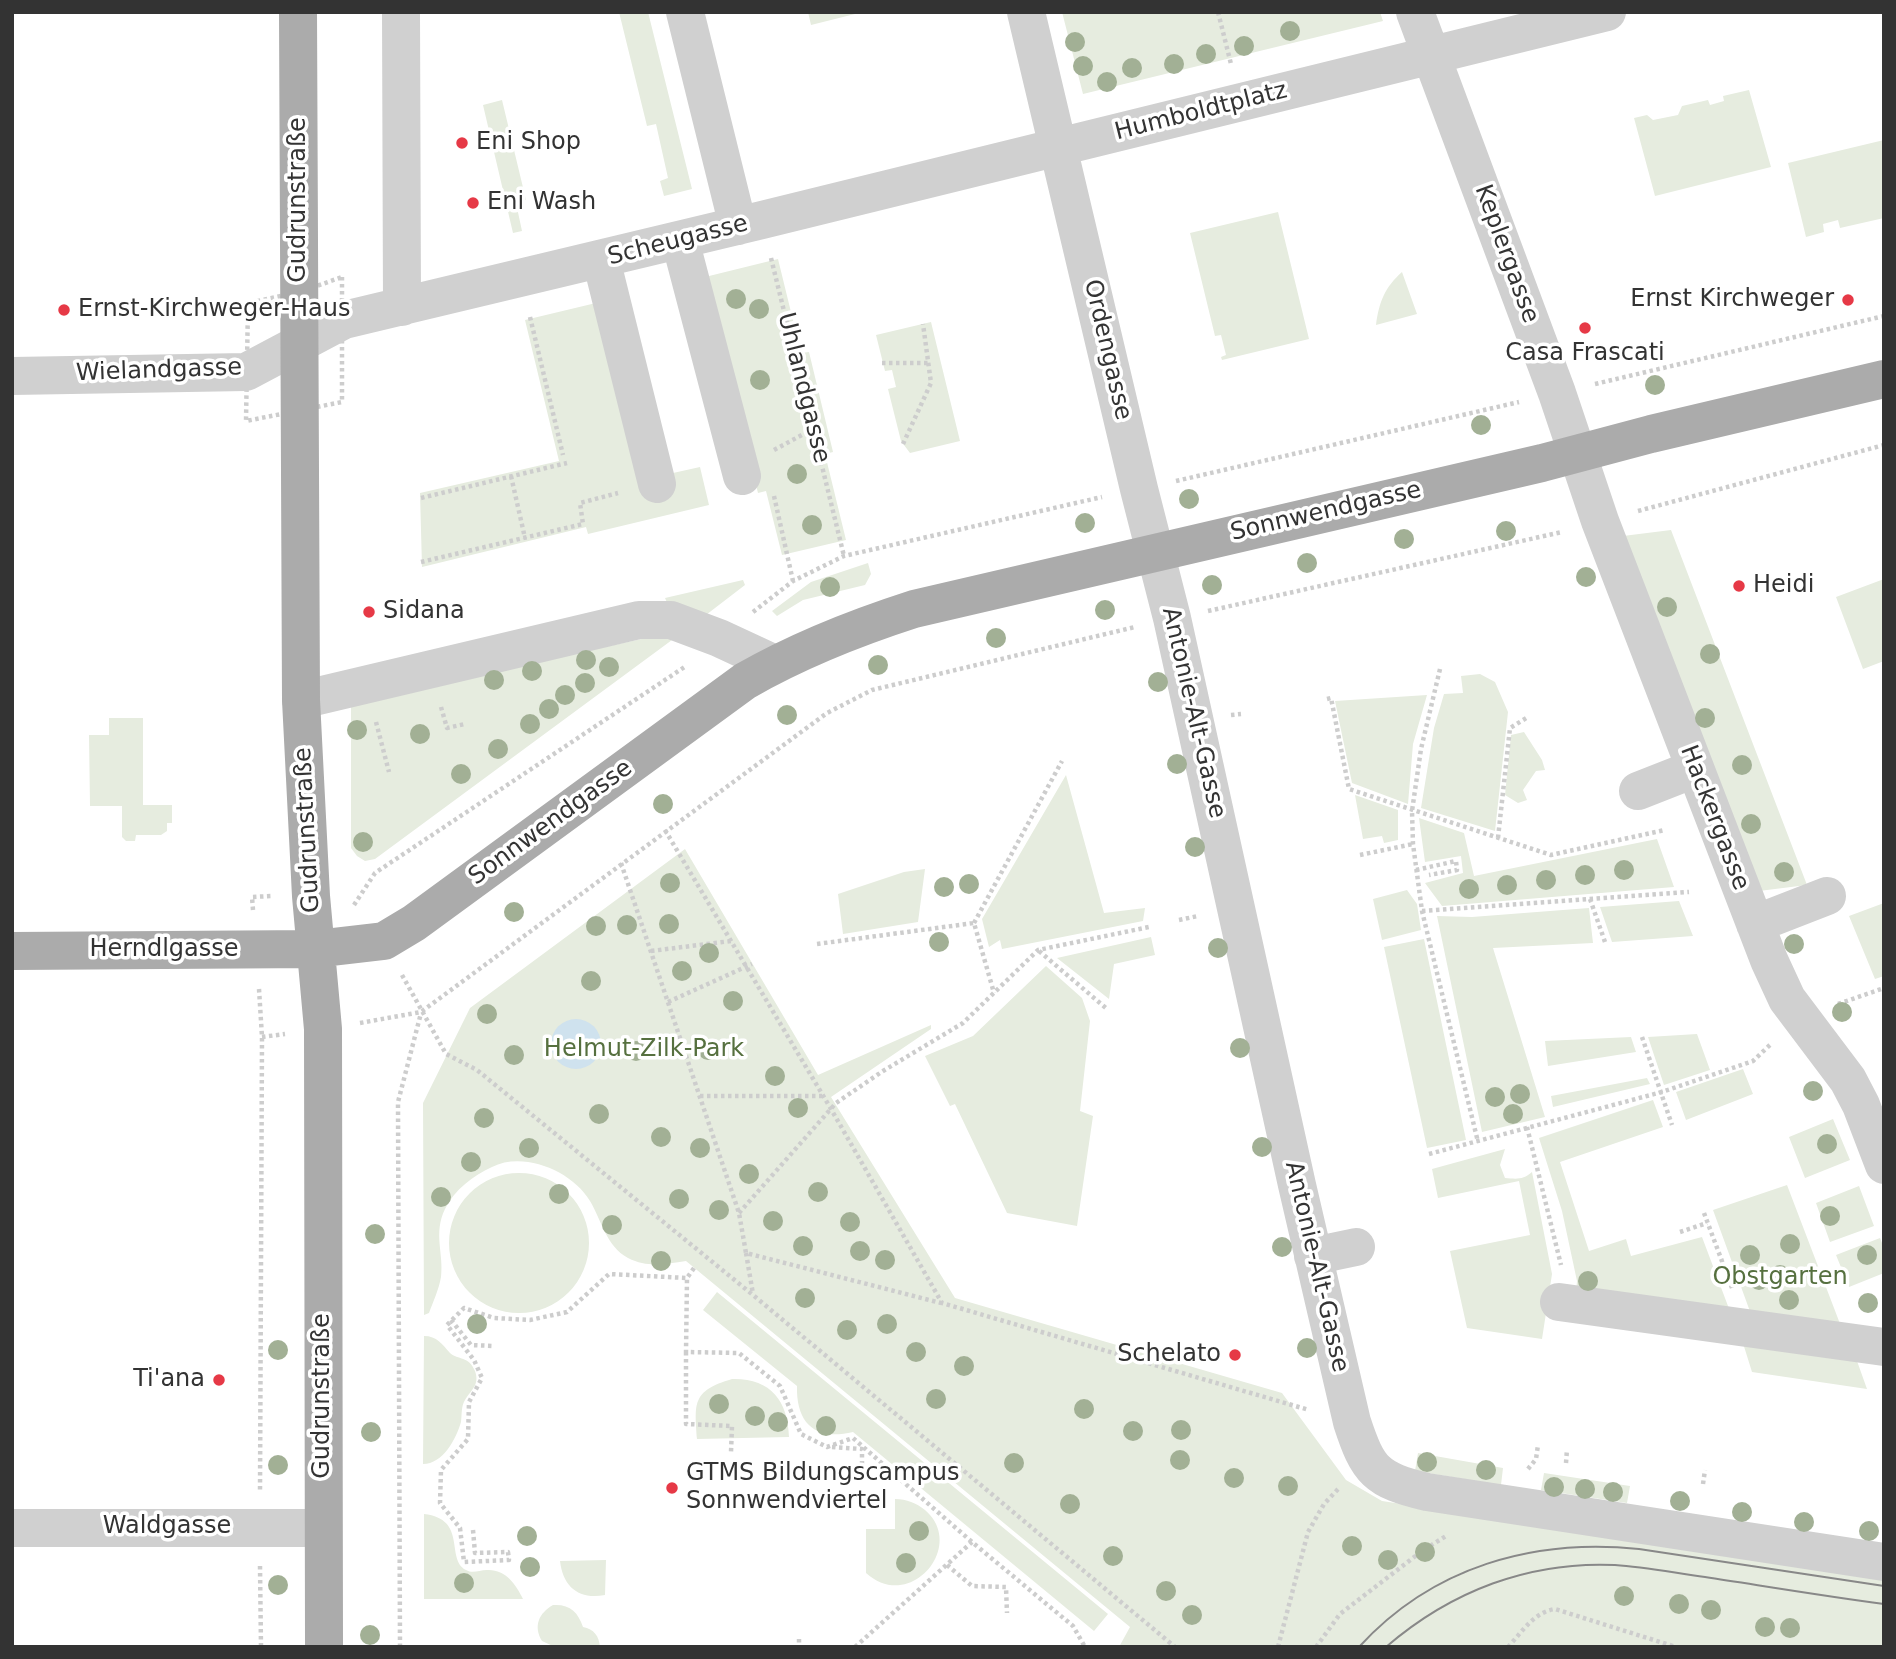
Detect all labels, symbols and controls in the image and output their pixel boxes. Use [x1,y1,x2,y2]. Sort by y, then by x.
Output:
street label: Humboldtplatz [1112,77,1290,147]
street label: Gudrunstraße [285,117,313,283]
place label: Eni Shop [476,129,581,157]
marker: Eni Shop [454,135,470,151]
street label: Keplergasse [1468,181,1544,327]
place label: Eni Wash [487,189,596,217]
marker: Eni Wash [465,195,481,211]
street label: Scheugasse [605,210,751,272]
street label: Ordengasse [1077,277,1137,423]
place label: Ernst Kirchweger [1630,286,1834,314]
marker: Ernst Kirchweger [1840,292,1856,308]
place label: Ernst-Kirchweger-Haus [78,296,350,324]
marker: Ernst-Kirchweger-Haus [56,302,72,318]
street label: Uhlandgasse [770,310,836,466]
marker: Casa Frascati [1577,320,1593,336]
place label: Casa Frascati [1505,340,1665,368]
street label: Wielandgasse [75,354,243,388]
street label: Sonnwendgasse [1228,476,1424,548]
place label: Heidi [1753,572,1814,600]
marker: Heidi [1731,578,1747,594]
place label: Sidana [383,598,465,626]
marker: Sidana [361,604,377,620]
street label: Antonie-Alt-Gasse [1155,605,1231,821]
street label: Hackergasse [1673,741,1755,895]
street label: Gudrunstraße [289,747,327,913]
street label: Sonnwendgasse [464,754,638,892]
street label: Herndlgasse [89,936,239,964]
park label: Helmut-Zilk-Park [544,1036,744,1064]
street label: Antonie-Alt-Gasse [1278,1159,1354,1375]
park label: Obstgarten [1712,1264,1848,1292]
street label: Gudrunstraße [309,1313,337,1479]
place label: Schelato [1117,1341,1221,1369]
marker: Schelato [1227,1347,1243,1363]
place label: Ti'ana [133,1366,205,1394]
marker: Ti'ana [211,1372,227,1388]
place label: GTMS Bildungscampus Sonnwendviertel [686,1460,959,1516]
marker: GTMS Bildungscampus Sonnwendviertel [664,1480,680,1496]
street label: Waldgasse [103,1513,231,1541]

